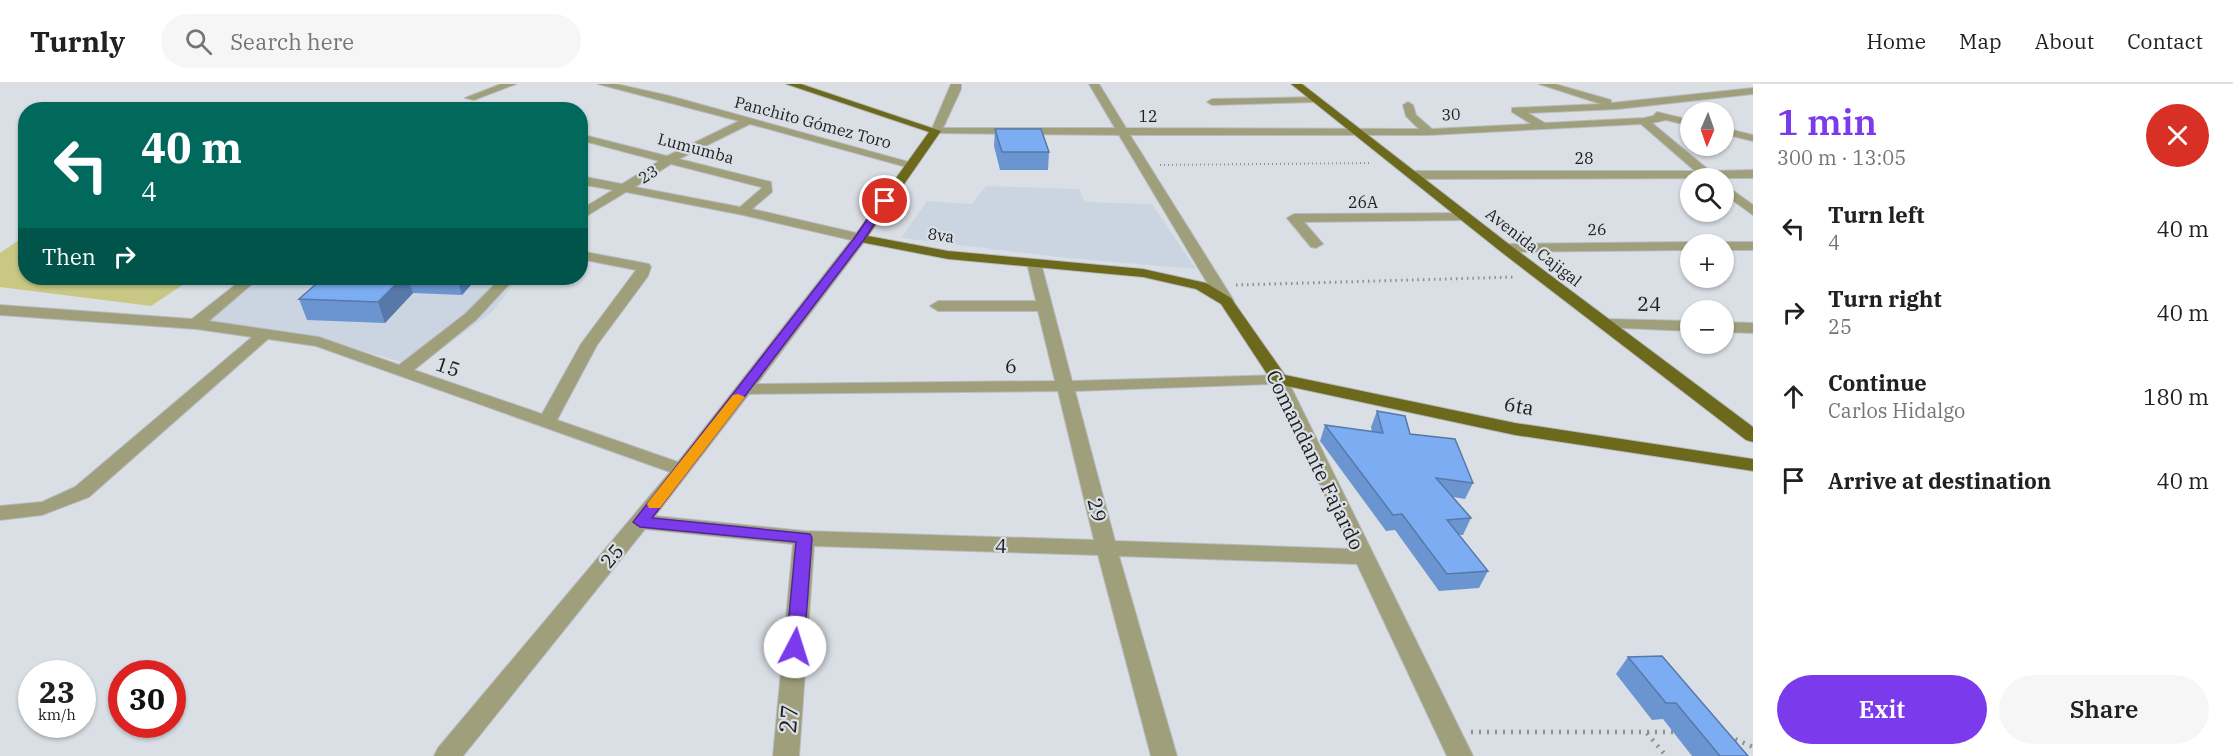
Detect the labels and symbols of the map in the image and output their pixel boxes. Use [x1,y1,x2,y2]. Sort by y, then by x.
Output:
street label: Panchito Gómez Toro [732,91,894,153]
north arrow [1680,102,1734,156]
street label: 30 [1441,104,1461,124]
street label: 12 [1138,106,1158,126]
street label: Lumumba [656,128,737,168]
street label: 28 [1574,148,1594,168]
street label: 23 [635,160,661,188]
pin [859,175,910,226]
street label: 26A [1348,192,1378,212]
street label: Avenida Cajigal [1482,203,1586,291]
street label: 26 [1587,219,1607,239]
street label: 8va [926,223,956,247]
street label: 24 [1637,290,1661,317]
street label: 15 [432,350,464,383]
street label: 6 [1005,352,1017,379]
street label: Comandante Fajardo [1260,365,1371,554]
street label: 6ta [1502,390,1536,421]
street label: 29 [1081,495,1113,525]
street label: 4 [995,532,1007,559]
street label: 25 [594,538,630,574]
position arrow [763,615,827,679]
speed limit sign: 30 [108,660,186,738]
street label: 27 [771,703,805,735]

